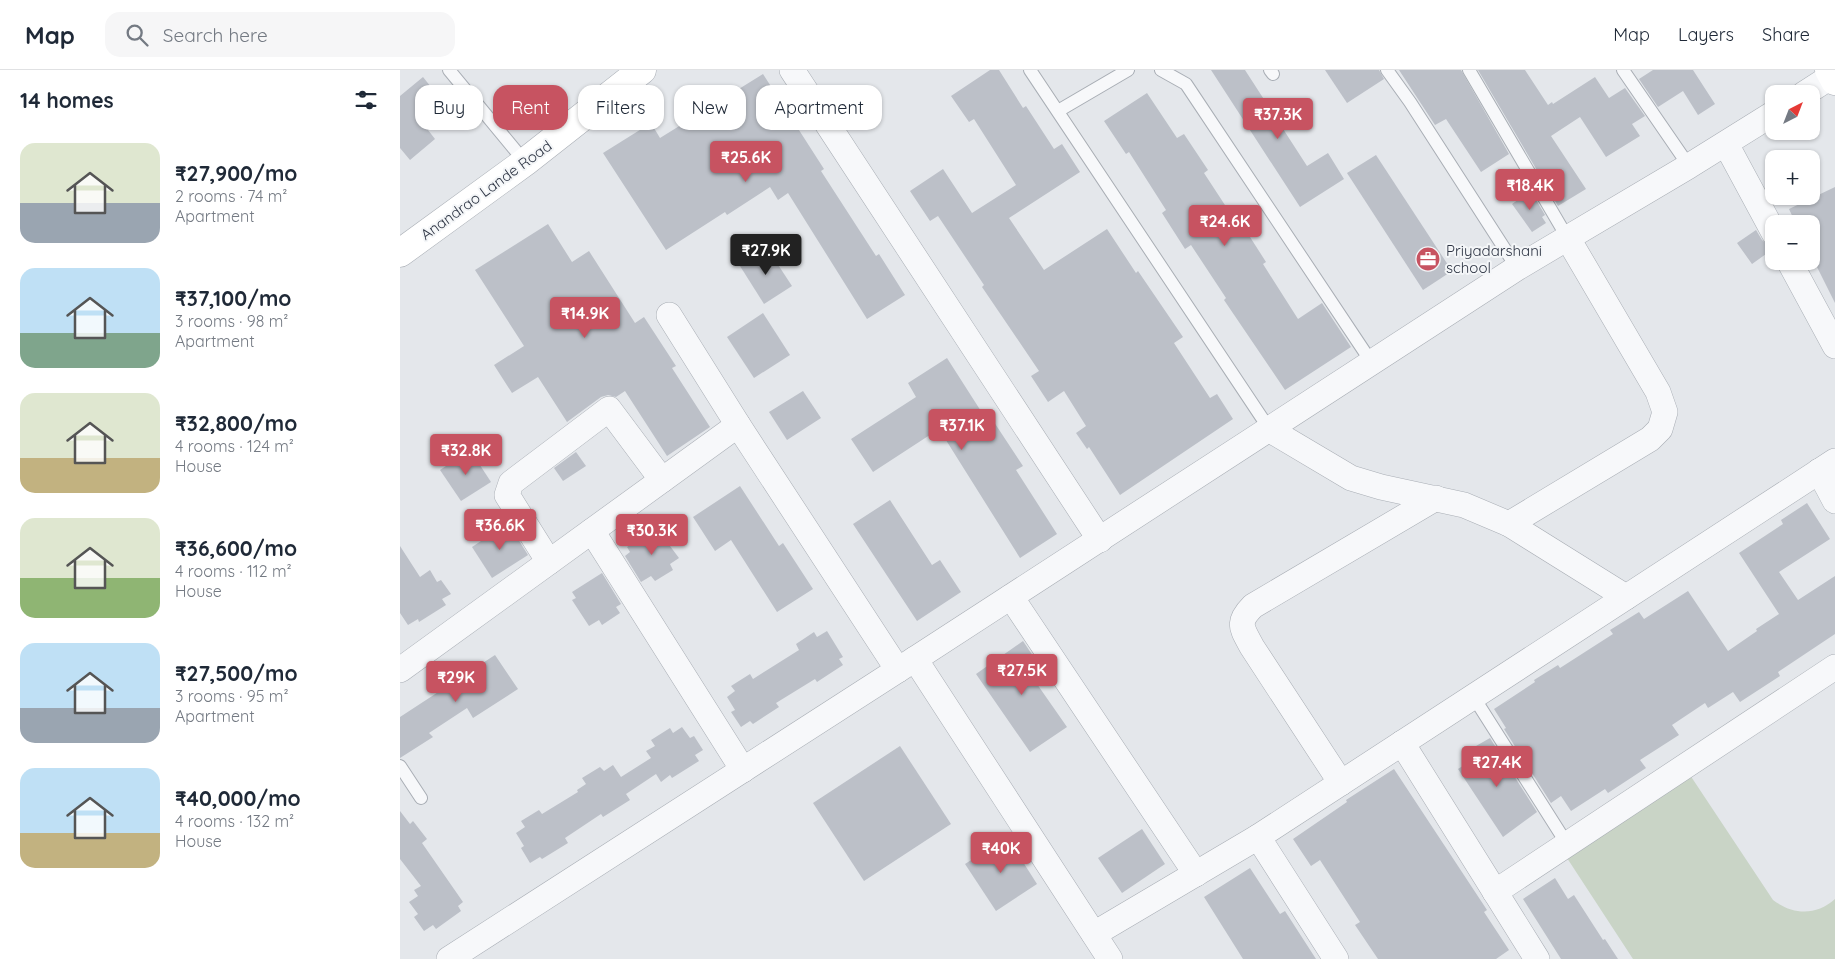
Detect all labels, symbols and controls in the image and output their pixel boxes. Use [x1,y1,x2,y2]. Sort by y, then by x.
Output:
search box [105,12,455,57]
text: Map [25,20,75,50]
icon: search [123,21,151,49]
text: Search here [163,23,268,47]
text: Map [1613,23,1650,46]
text: Layers [1678,23,1734,46]
text: Share [1762,23,1810,46]
chip: Buy [415,85,483,130]
chip: Rent [493,85,568,130]
chip: Filters [578,85,664,130]
chip: New [674,85,746,130]
chip: Apartment [756,85,882,130]
north arrow [1765,85,1820,140]
map controls [1765,85,1820,270]
icon: filters [352,86,380,114]
text: 14 homes [20,87,114,113]
pin: ₹37.3K [1237,98,1319,140]
text: ₹37.3K [1254,104,1302,124]
street label: Anandrao Lande Road [417,136,555,244]
pin: ₹25.6K [705,140,787,183]
text: ₹25.6K [721,147,771,167]
button: + [1765,150,1820,205]
text: ₹27,900/mo [175,160,297,186]
icon: home [60,163,120,223]
pin: ₹18.4K [1489,168,1571,211]
text: ₹18.4K [1506,175,1554,195]
text: 2 rooms · 74 m² [175,186,287,206]
pin: ₹24.6K [1184,204,1266,247]
text: Apartment [175,206,255,226]
text: ₹24.6K [1200,211,1250,231]
button: − [1765,215,1820,270]
pin: ₹27.9K [725,234,807,276]
text: ₹27.9K [741,240,791,260]
place label: Priyadarshani school [1446,241,1542,277]
office icon: Priyadarshani school [1415,246,1441,272]
text: ₹37,100/mo [175,285,291,311]
icon: home [60,288,120,348]
pin: ₹14.9K [544,296,626,339]
text: ₹14.9K [561,303,609,323]
text: 3 rooms · 98 m² [175,311,288,331]
text: Apartment [175,331,255,351]
pin: ₹37.1K [921,408,1003,451]
text: ₹32,800/mo [175,410,297,436]
icon: home [60,413,120,473]
text: ₹37.1K [940,415,985,435]
pin: ₹32.8K [425,434,507,476]
text: 4 rooms · 124 m² [175,436,294,456]
text: ₹32.8K [441,440,491,460]
text: House [175,456,222,476]
pin: ₹36.6K [459,508,541,551]
pin: ₹30.3K [611,514,693,556]
text: ₹36.6K [475,515,525,535]
text: ₹30.3K [627,520,677,540]
text: ₹36,600/mo [175,535,297,561]
icon: home [60,538,120,598]
text: 4 rooms · 112 m² [175,561,292,581]
text: House [175,581,222,601]
pin: ₹27.5K [981,654,1063,696]
text: ₹27,500/mo [175,660,298,686]
pin: ₹29K [426,660,486,703]
text: ₹27.5K [997,660,1047,680]
icon: home [60,663,120,723]
text: ₹29K [437,667,475,687]
text: 3 rooms · 95 m² [175,686,289,706]
text: Apartment [175,706,255,726]
pin: ₹27.4K [1456,746,1538,788]
text: ₹27.4K [1472,752,1522,772]
text: ₹40,000/mo [175,785,301,811]
icon: home [60,788,120,848]
text: 4 rooms · 132 m² [175,811,294,831]
text: House [175,831,222,851]
pin: ₹40K [971,832,1031,874]
text: ₹40K [982,838,1020,858]

